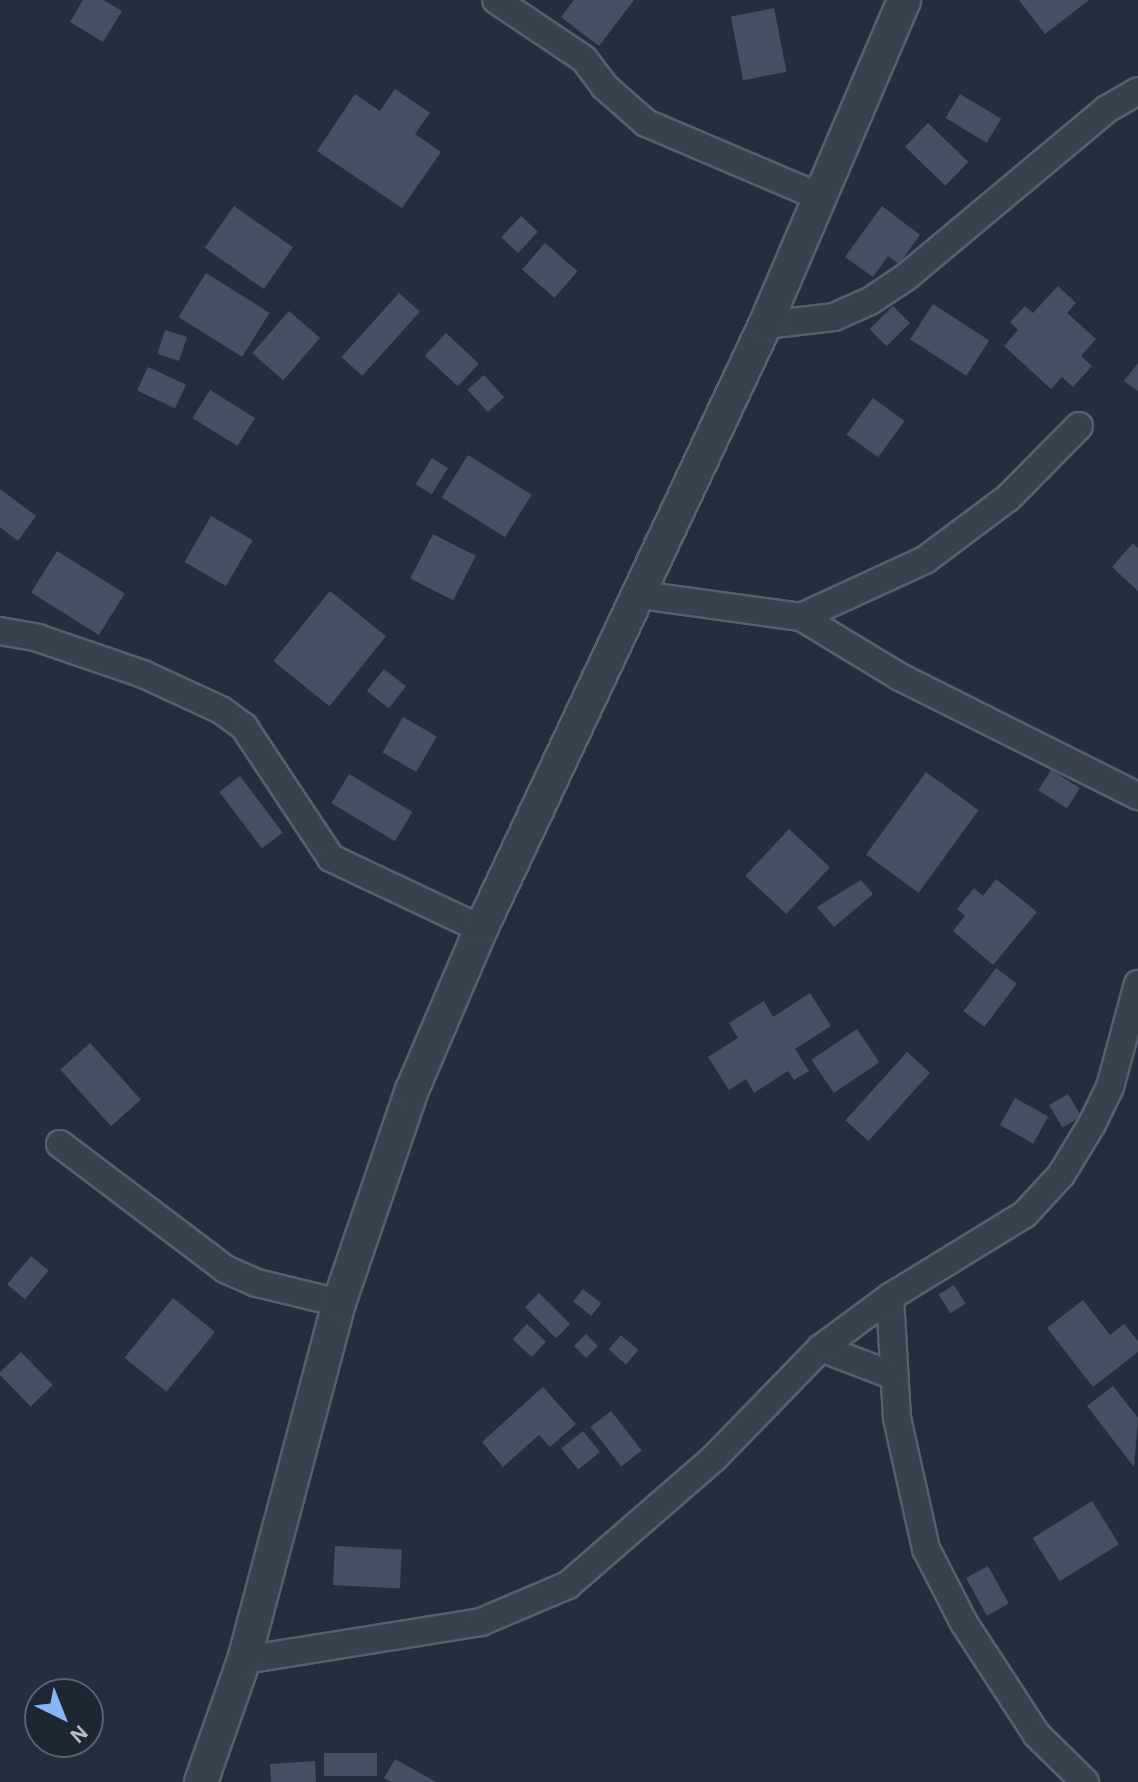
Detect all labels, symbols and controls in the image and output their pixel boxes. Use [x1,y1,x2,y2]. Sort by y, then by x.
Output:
north arrow [24,1678,104,1758]
text: N [66,1721,92,1747]

